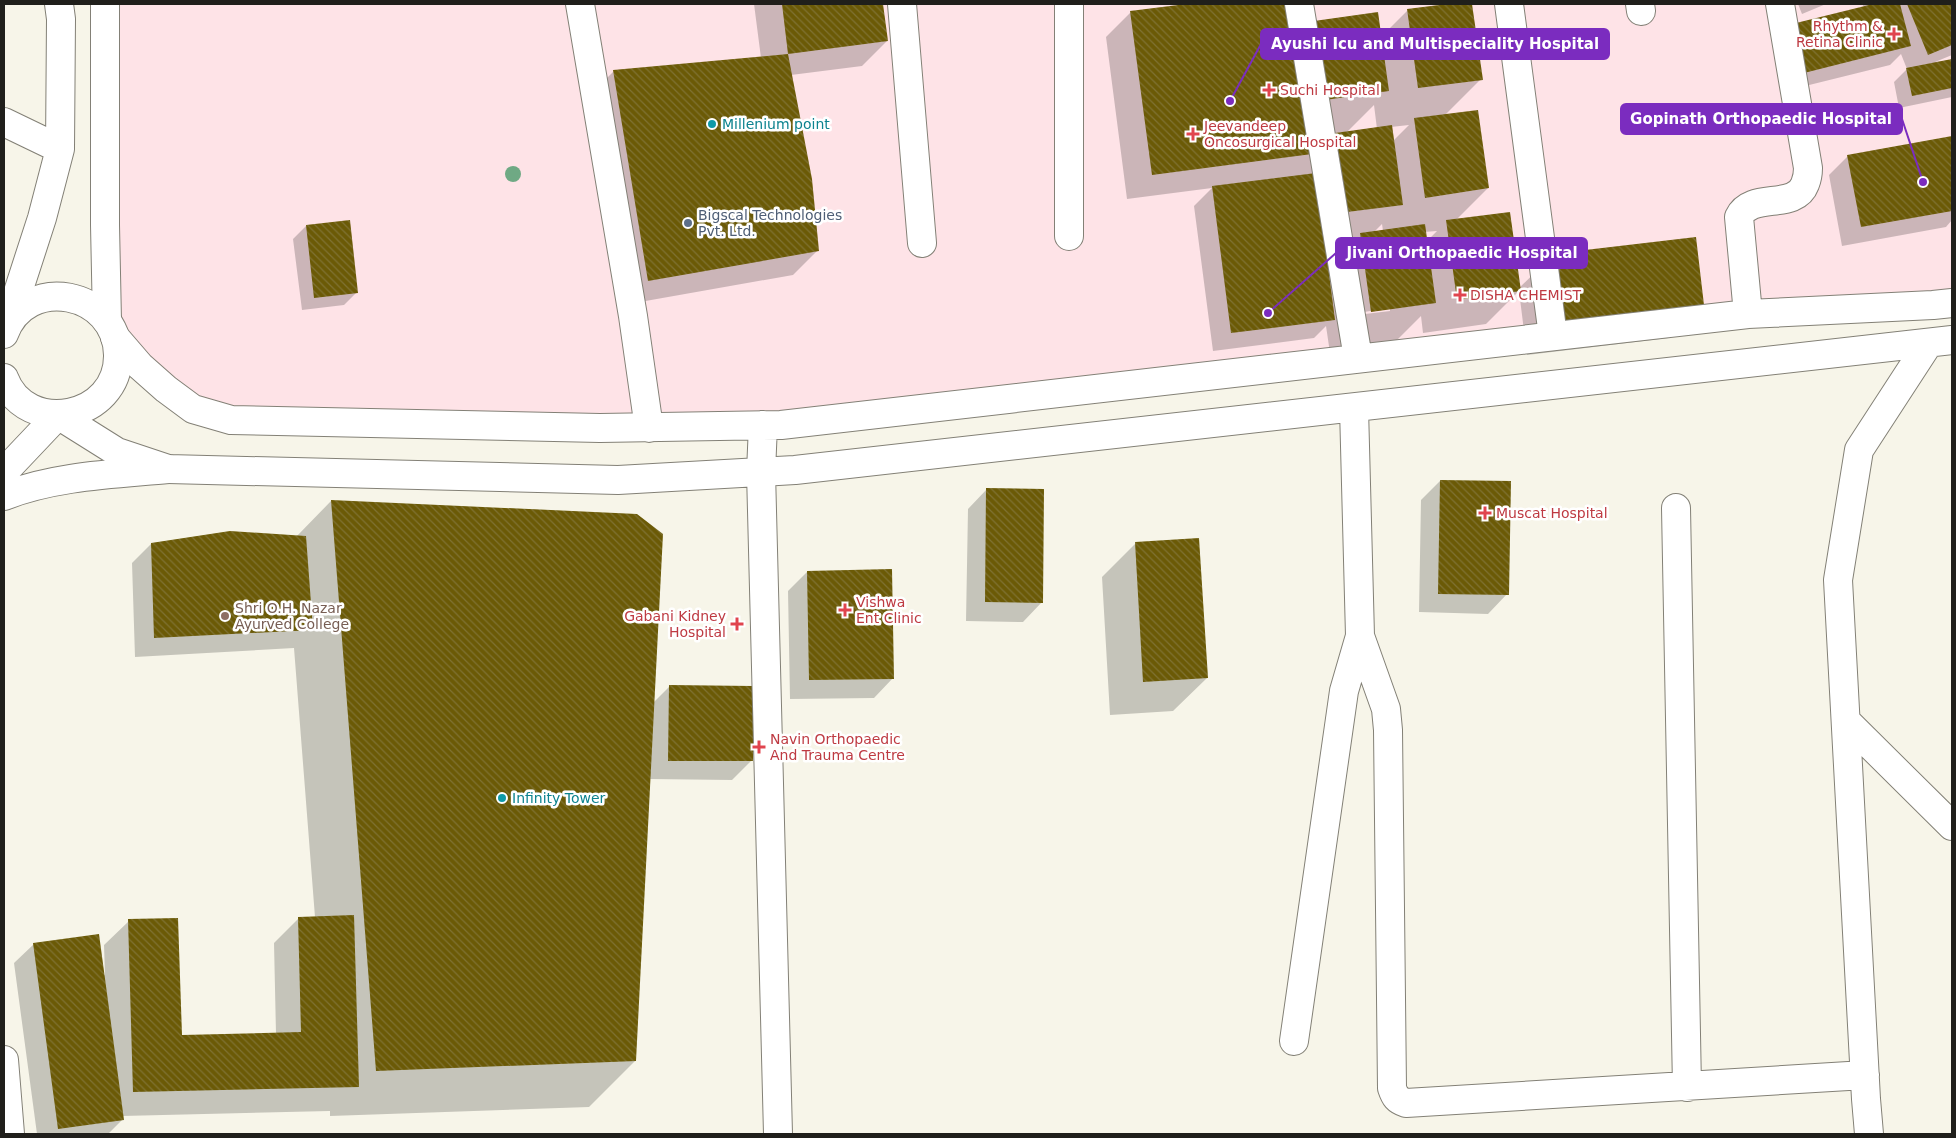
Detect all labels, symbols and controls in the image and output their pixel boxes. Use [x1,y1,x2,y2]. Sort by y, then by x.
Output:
place label: Rhythm & Retina Clinic [1796,18,1883,50]
marker: Rhythm & Retina Clinic [1887,27,1901,41]
callout: Ayushi Icu and Multispeciality Hospital [1261,29,1609,59]
text: Ayushi Icu and Multispeciality Hospital [1271,35,1599,53]
place label: Suchi Hospital [1280,82,1380,98]
marker: Suchi Hospital [1262,83,1276,97]
callout: Gopinath Orthopaedic Hospital [1621,104,1902,134]
text: Gopinath Orthopaedic Hospital [1630,110,1892,128]
place label: Millenium point [722,116,830,132]
marker: Millenium point [706,118,718,130]
place label: Jeevandeep Oncosurgical Hospital [1203,118,1356,150]
marker: Jeevandeep Oncosurgical Hospital [1186,127,1200,141]
place label: Bigscal Technologies Pvt. Ltd. [698,207,842,239]
marker: Bigscal Technologies Pvt. Ltd. [682,217,694,229]
callout: Jivani Orthopaedic Hospital [1336,238,1587,268]
text: Jivani Orthopaedic Hospital [1345,244,1578,262]
place label: DISHA CHEMIST [1470,287,1582,303]
marker: DISHA CHEMIST [1454,289,1466,301]
place label: Muscat Hospital [1496,505,1608,521]
marker: Muscat Hospital [1478,506,1492,520]
place label: Vishwa Ent Clinic [856,594,922,626]
place label: Shri O.H. Nazar Ayurved College [235,600,349,632]
marker: Vishwa Ent Clinic [838,603,852,617]
place label: Gabani Kidney Hospital [624,608,726,640]
marker: Shri O.H. Nazar Ayurved College [219,610,231,622]
marker: Gabani Kidney Hospital [730,617,744,631]
place label: Navin Orthopaedic And Trauma Centre [770,731,905,763]
marker: Navin Orthopaedic And Trauma Centre [752,740,766,754]
place label: Infinity Tower [512,790,606,806]
marker: Infinity Tower [496,792,508,804]

